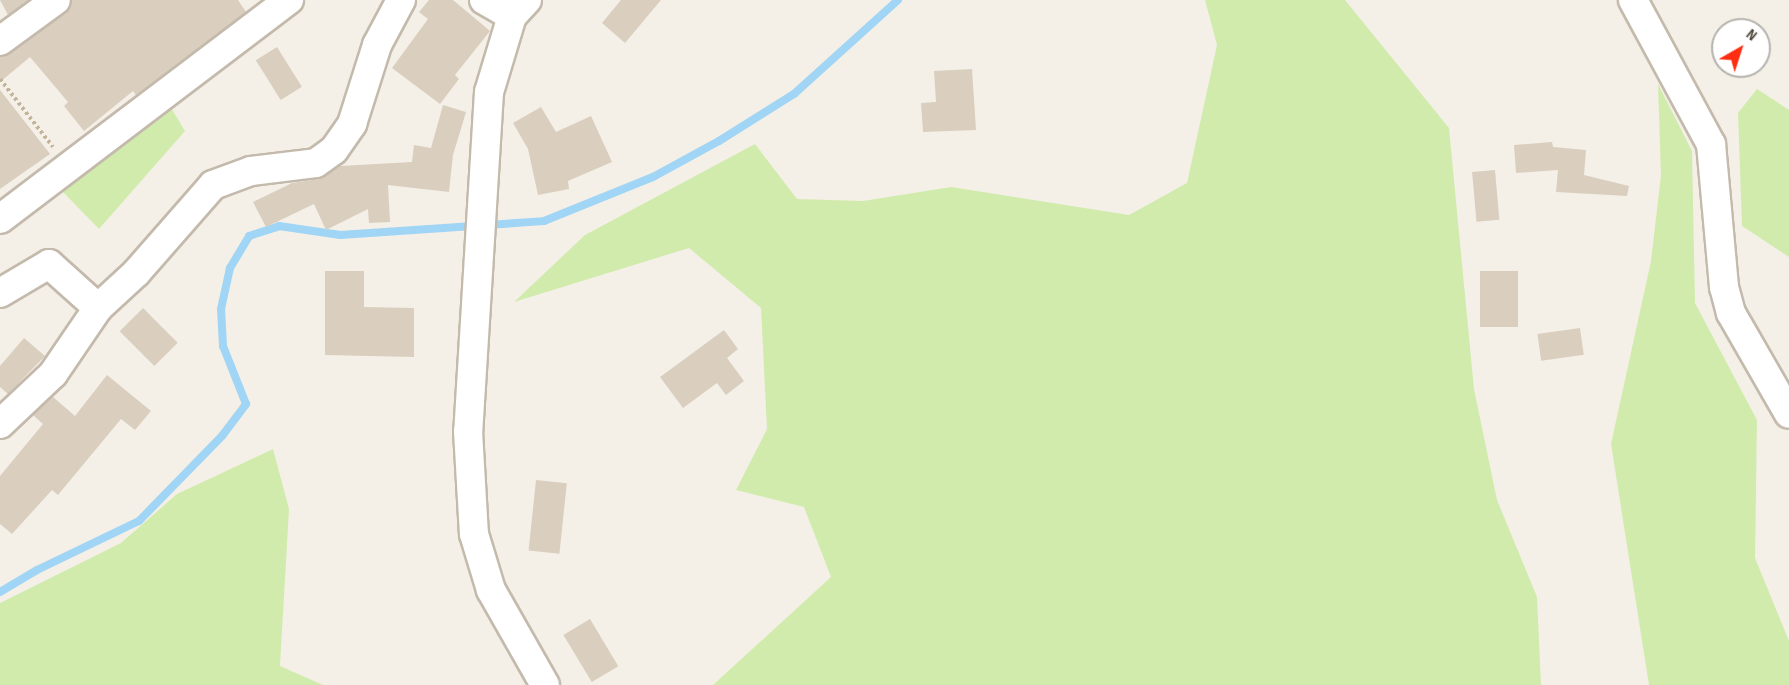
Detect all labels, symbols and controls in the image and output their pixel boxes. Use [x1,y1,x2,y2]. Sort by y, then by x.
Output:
north arrow [1711,18,1771,78]
text: N [1742,25,1761,45]

